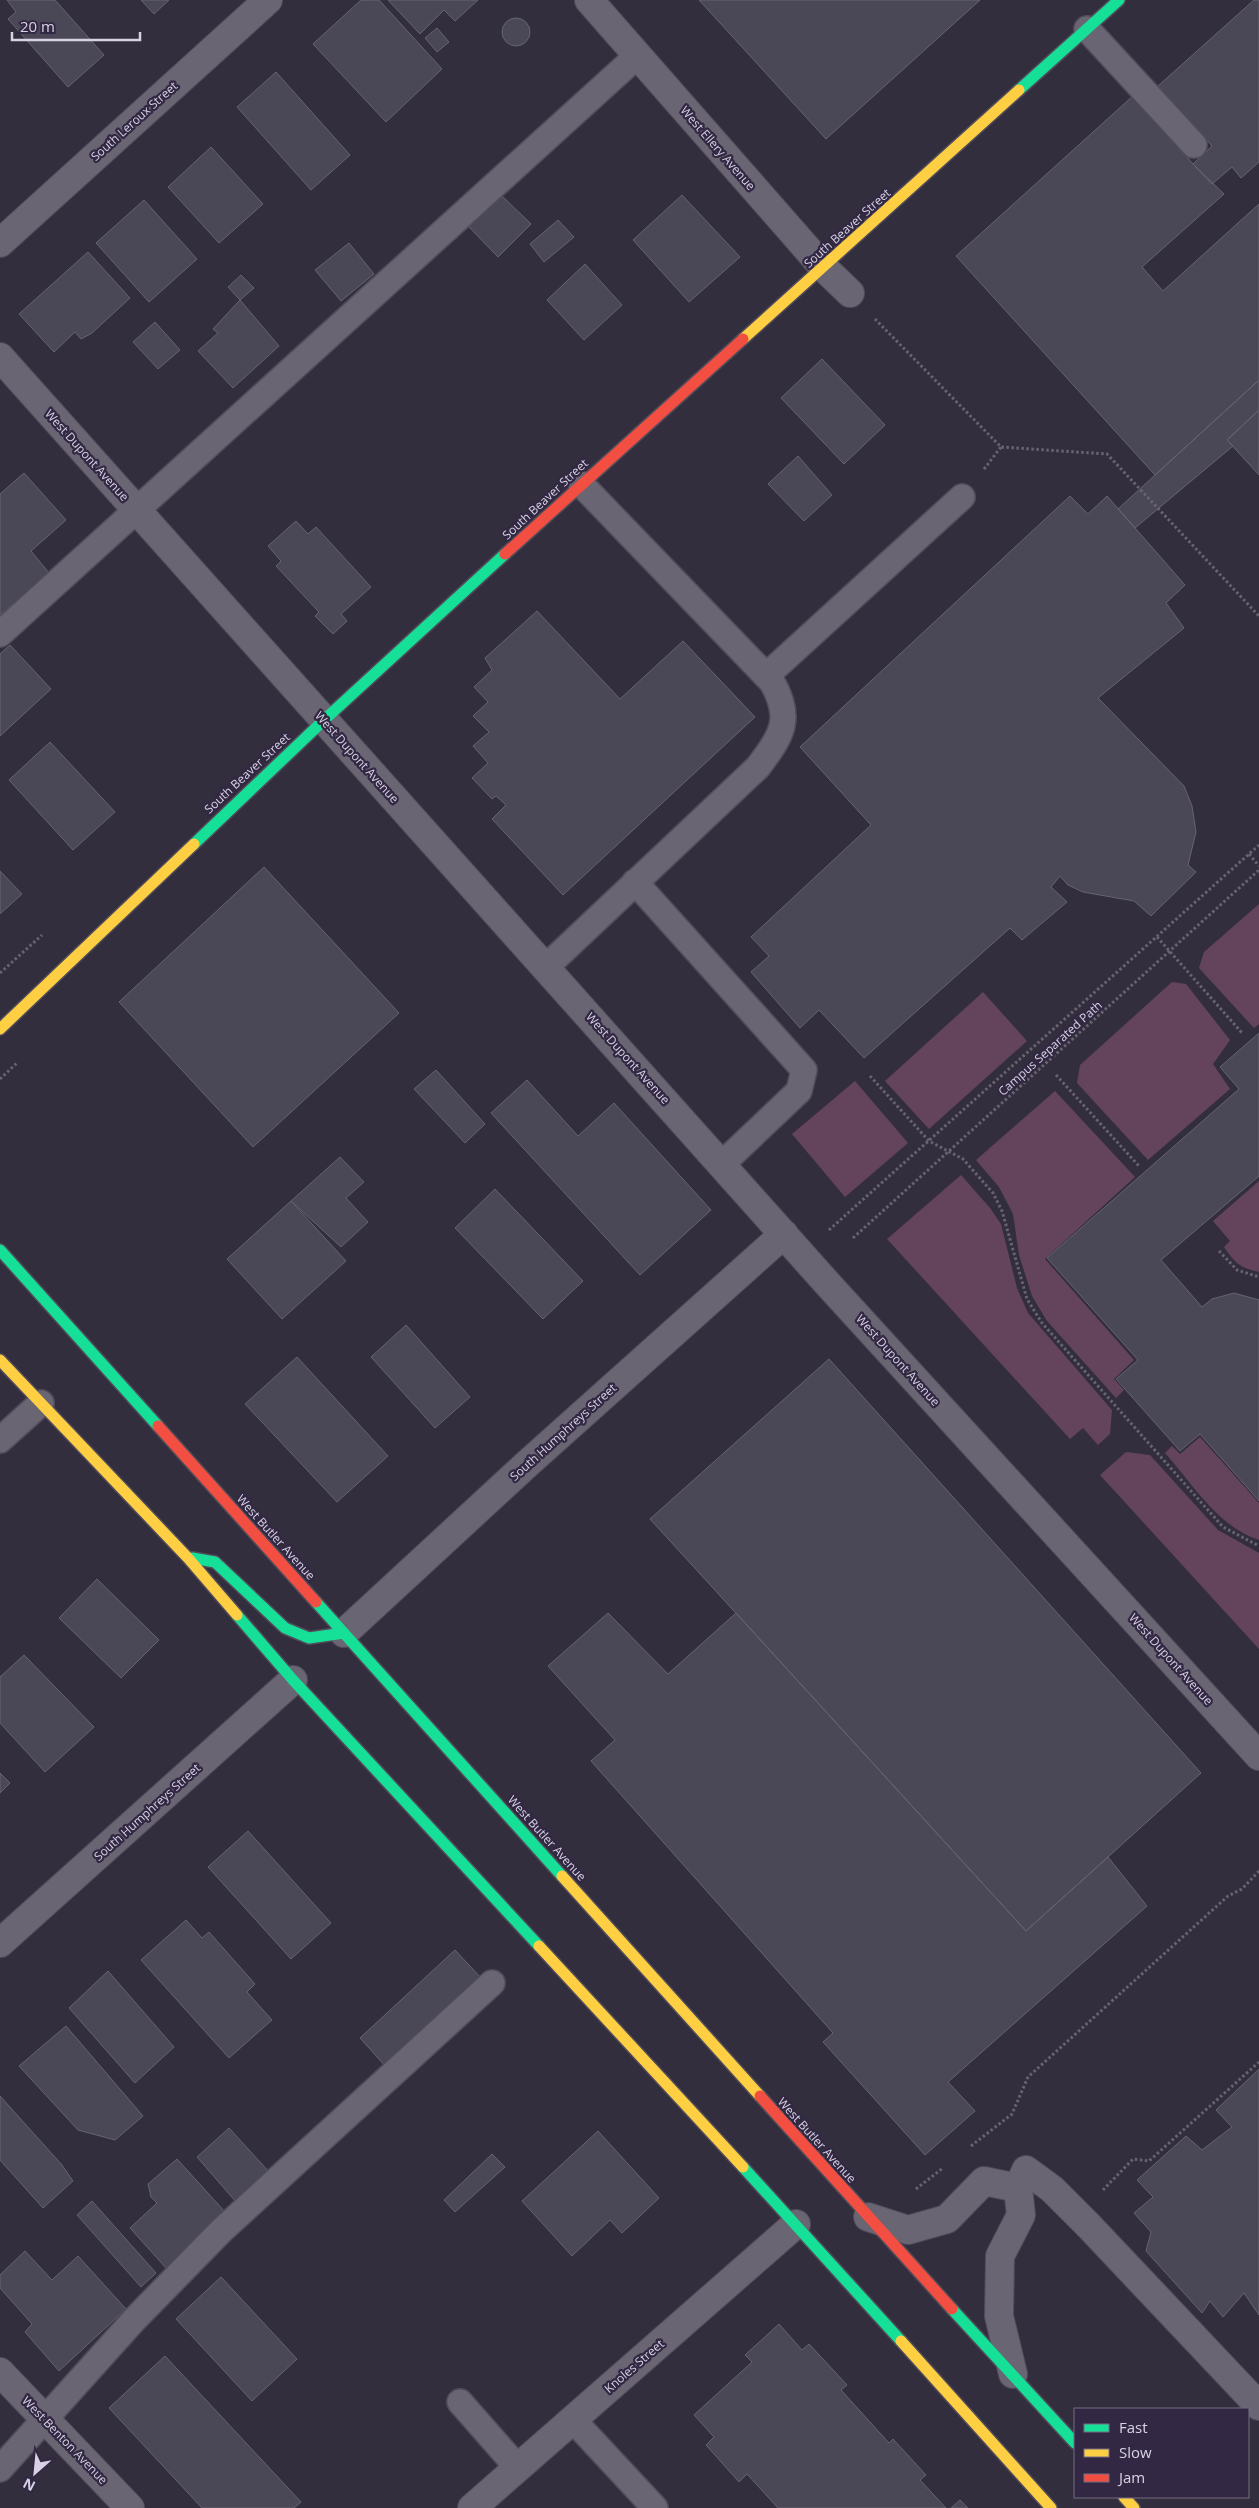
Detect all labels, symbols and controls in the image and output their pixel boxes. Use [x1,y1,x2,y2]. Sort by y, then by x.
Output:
scale bar [12,10,140,42]
text: 20 m [20,16,55,36]
street label: South Leroux Street [87,77,181,165]
street label: West Ellery Avenue [677,102,759,194]
street label: South Beaver Street [800,184,894,272]
street label: West Dupont Avenue [41,405,133,505]
street label: South Beaver Street [498,455,592,543]
street label: West Dupont Avenue [311,707,403,807]
street label: South Beaver Street [200,729,294,817]
street label: Campus Separated Path [994,997,1106,1099]
street label: West Dupont Avenue [582,1008,674,1108]
street label: West Dupont Avenue [852,1310,944,1410]
street label: South Humphreys Street [506,1380,620,1484]
street label: West Butler Avenue [233,1490,319,1584]
street label: West Dupont Avenue [1125,1609,1217,1709]
street label: South Humphreys Street [90,1760,204,1864]
street label: West Butler Avenue [504,1791,590,1885]
street label: West Butler Avenue [774,2093,860,2187]
street label: Knoles Street [600,2335,668,2397]
street label: West Benton Avenue [18,2392,112,2488]
legend [1074,2408,1249,2498]
text: Fast [1119,2417,1148,2437]
text: Slow [1119,2442,1152,2462]
north arrow [10,2448,60,2498]
text: Jam [1117,2467,1145,2487]
text: N [19,2474,38,2496]

